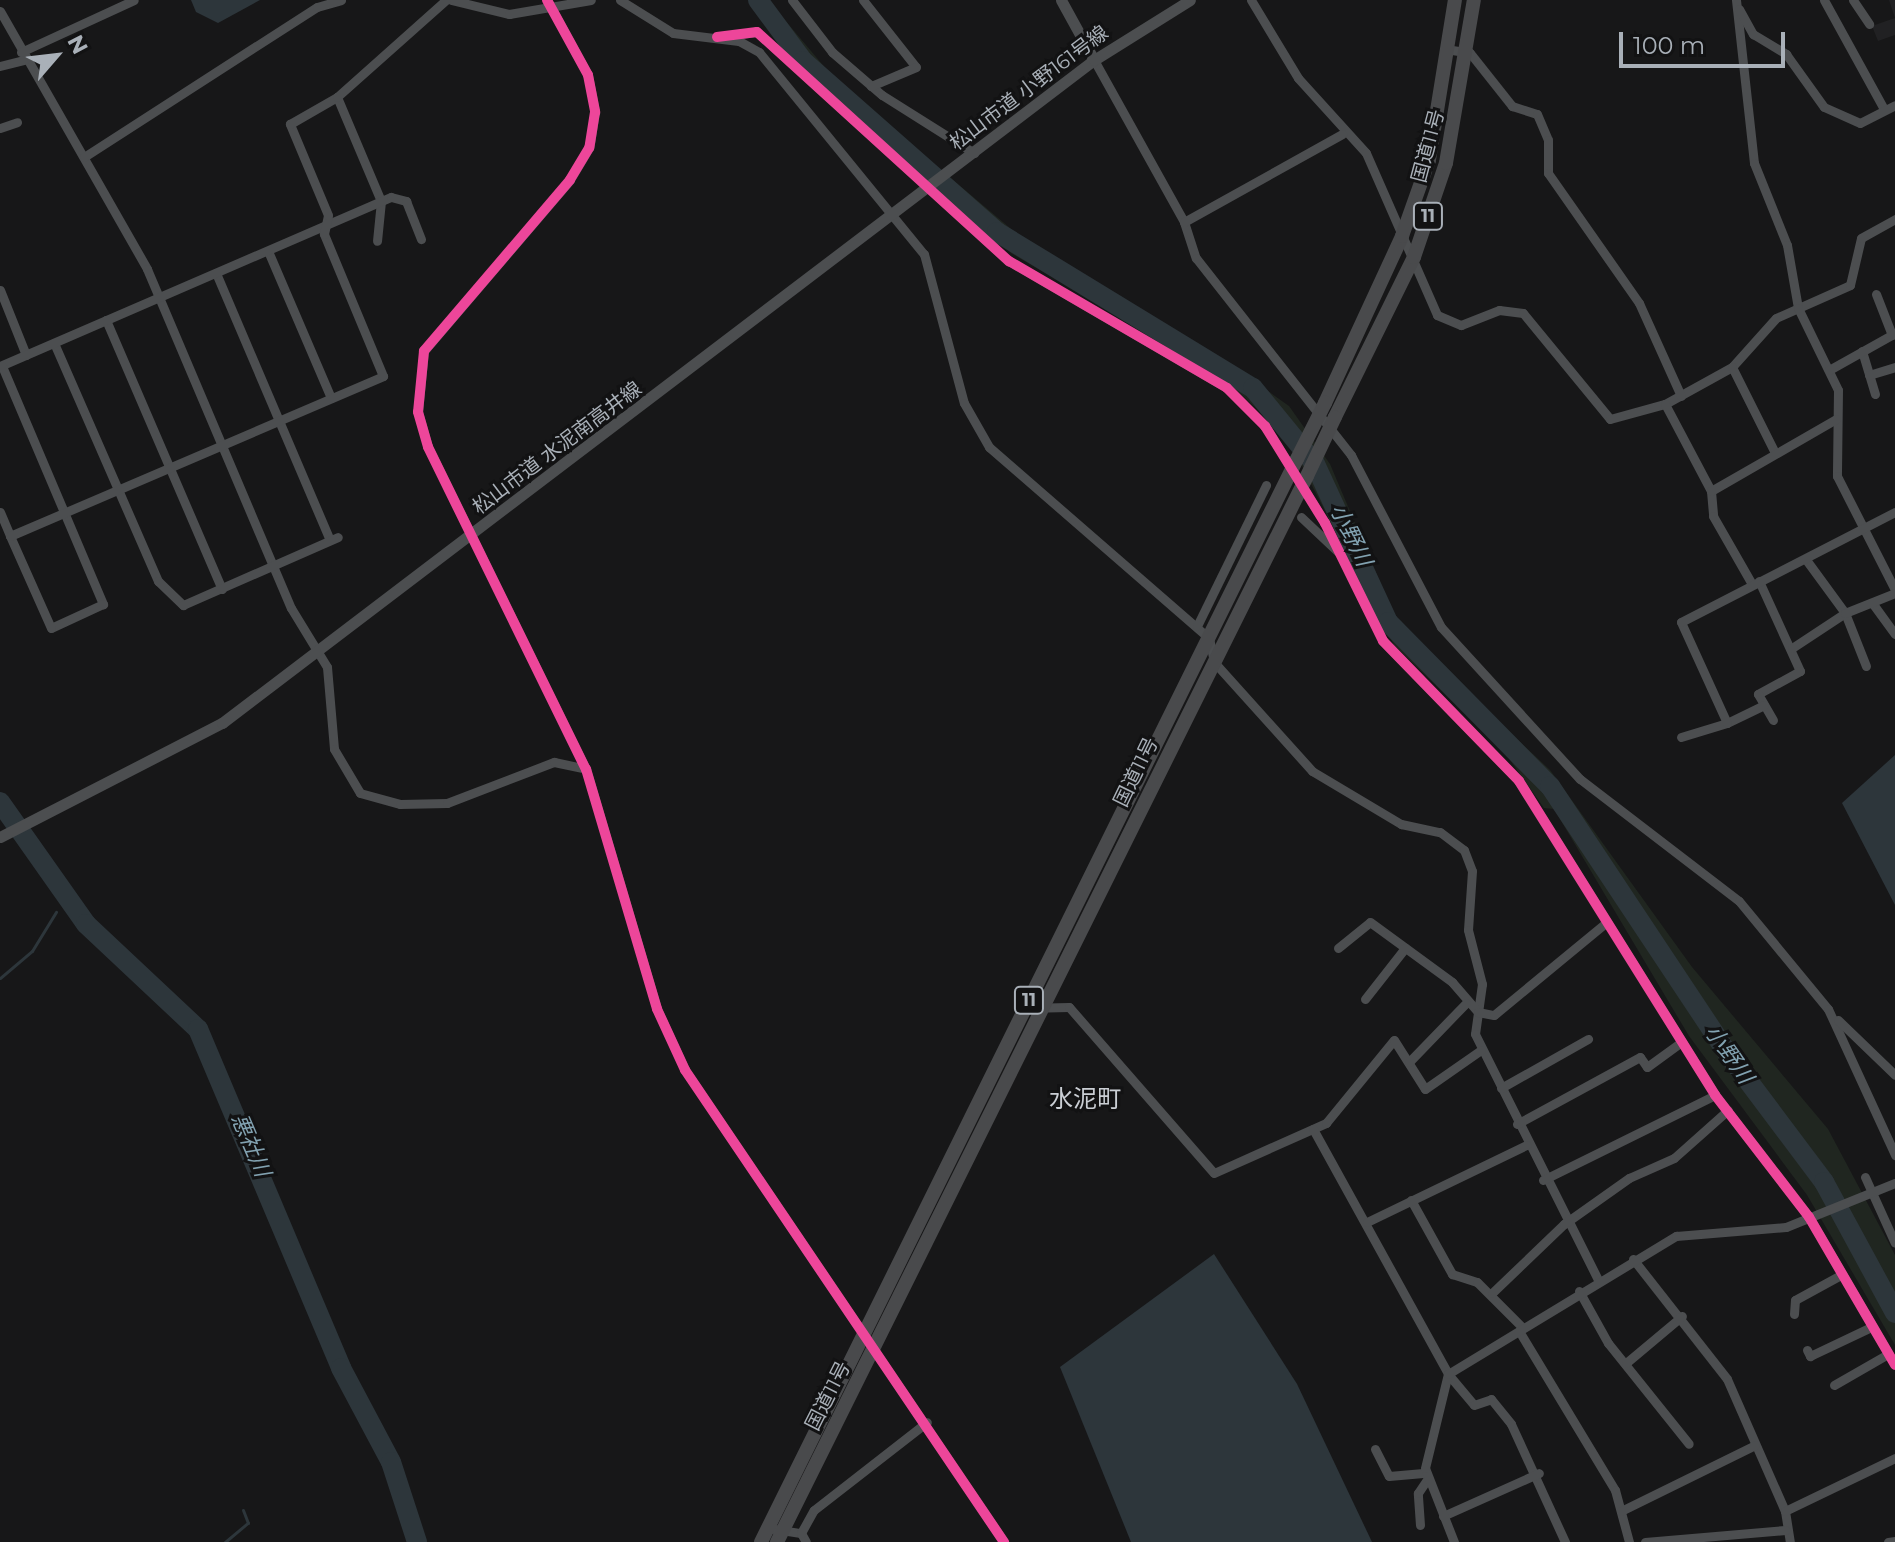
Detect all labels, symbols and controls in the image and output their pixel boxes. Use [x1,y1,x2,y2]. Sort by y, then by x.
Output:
north arrow [16,16,96,96]
scale bar [1623,16,1789,66]
street label: 松山市道 小野161号線 [945,21,1113,155]
text: N [62,30,94,59]
text: 100 m [1633,31,1705,60]
street label: 国道11号 [1407,107,1449,185]
road number: 11 [1412,202,1444,230]
street label: 松山市道 水泥南高井線 [468,377,646,519]
water label: 小野川 [1325,500,1377,570]
street label: 国道11号 [1109,733,1163,811]
road number: 11 [1013,986,1045,1014]
water label: 小野川 [1699,1019,1759,1089]
district label: 水泥町 [1049,1085,1121,1113]
water label: 悪社川 [226,1109,276,1181]
street label: 国道11号 [800,1357,856,1435]

